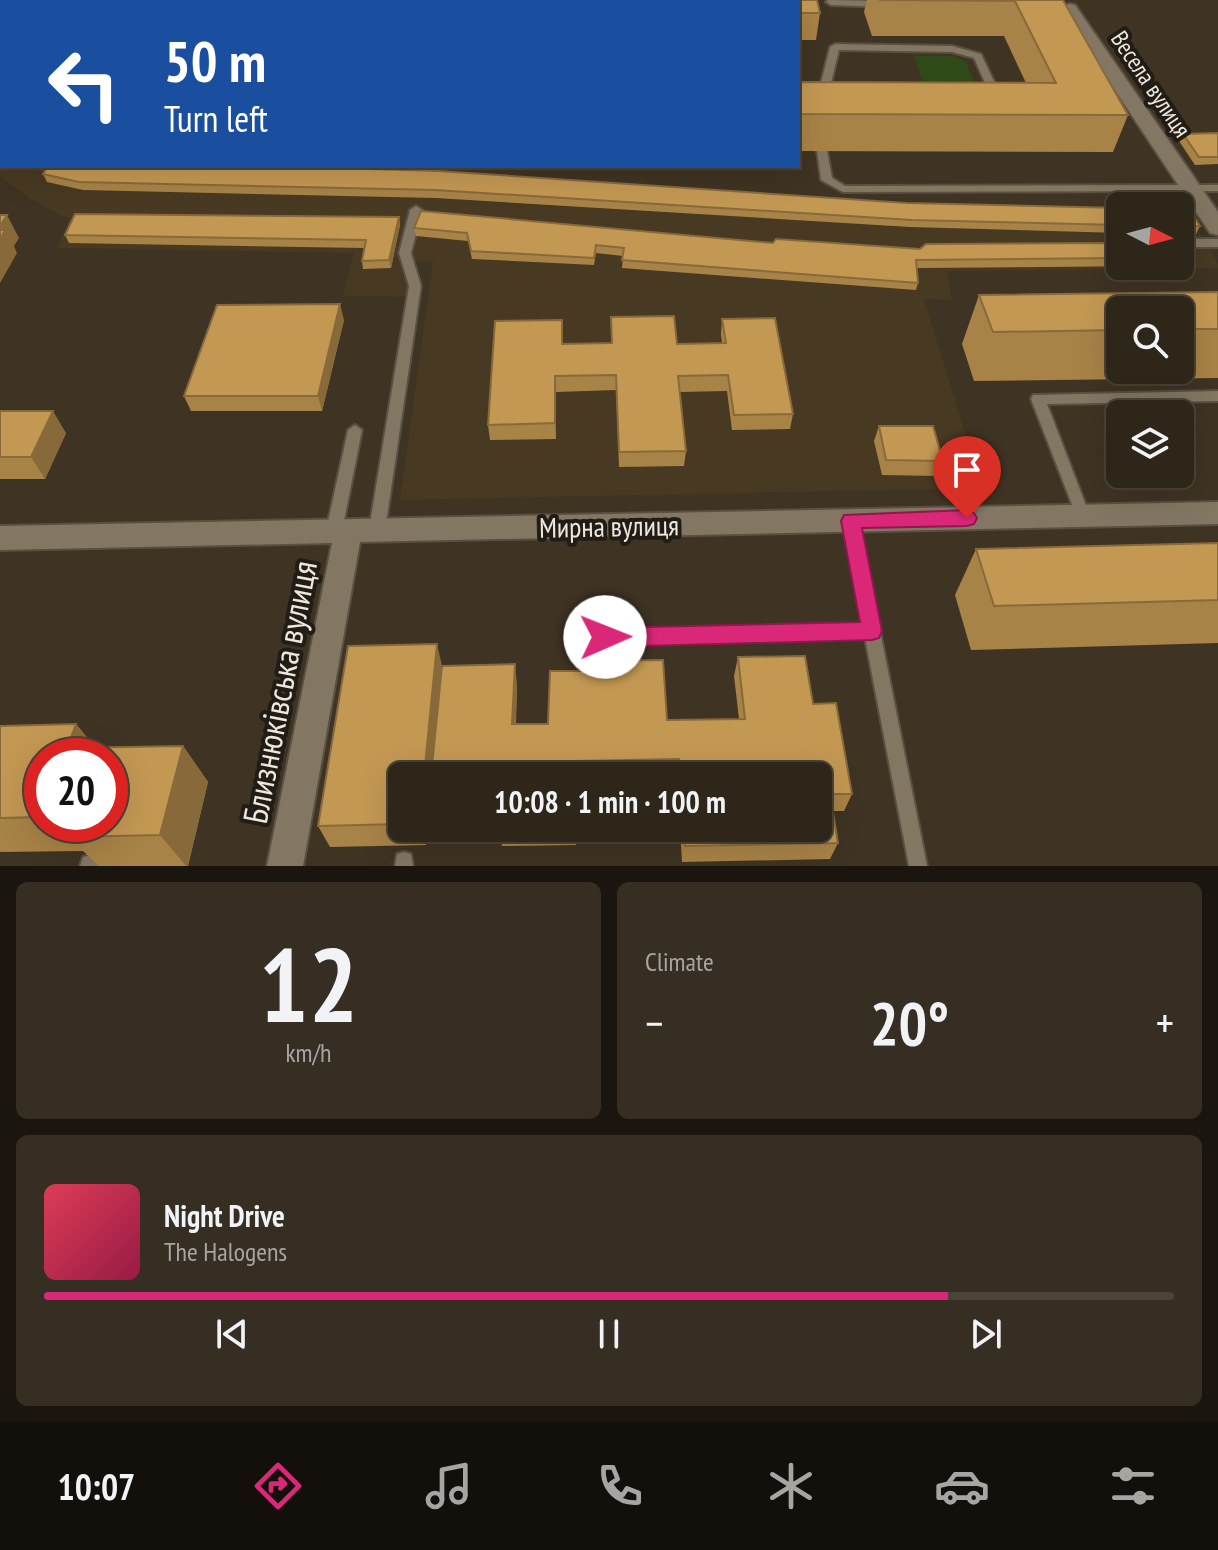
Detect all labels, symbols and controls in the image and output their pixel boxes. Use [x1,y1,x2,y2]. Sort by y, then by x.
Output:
text: 50 m [164,25,266,97]
street label: Весела вулиця [1104,25,1198,143]
icon: left [32,32,136,136]
text: Turn left [164,95,268,142]
north arrow [1106,192,1194,280]
map controls [1106,192,1194,488]
button: search [1106,296,1194,384]
button: layers [1106,400,1194,488]
pin [933,436,1001,518]
icon: arrive [945,448,989,492]
street label: Мирна вулиця [539,506,679,546]
street label: Близнюківська вулиця [232,557,326,827]
position arrow [563,595,647,679]
speed limit sign: 20 [24,738,128,842]
text: 10:08 · 1 min · 100 m [494,782,726,821]
text: 12 [259,916,358,1051]
text: Climate [645,945,714,978]
text: 20° [870,984,949,1062]
text: − [645,994,663,1051]
text: + [1156,994,1174,1051]
text: km/h [285,1036,332,1069]
text: Night Drive [164,1196,285,1235]
text: The Halogens [164,1235,287,1268]
icon: previous [210,1312,254,1356]
icon: pause [587,1312,631,1356]
icon: next [964,1312,1008,1356]
icon: directions [250,1458,306,1514]
icon: music [421,1458,477,1514]
icon: phone [592,1458,648,1514]
icon: climate [763,1458,819,1514]
icon: car [934,1458,990,1514]
icon: filters [1105,1458,1161,1514]
text: 10:07 [57,1463,135,1510]

